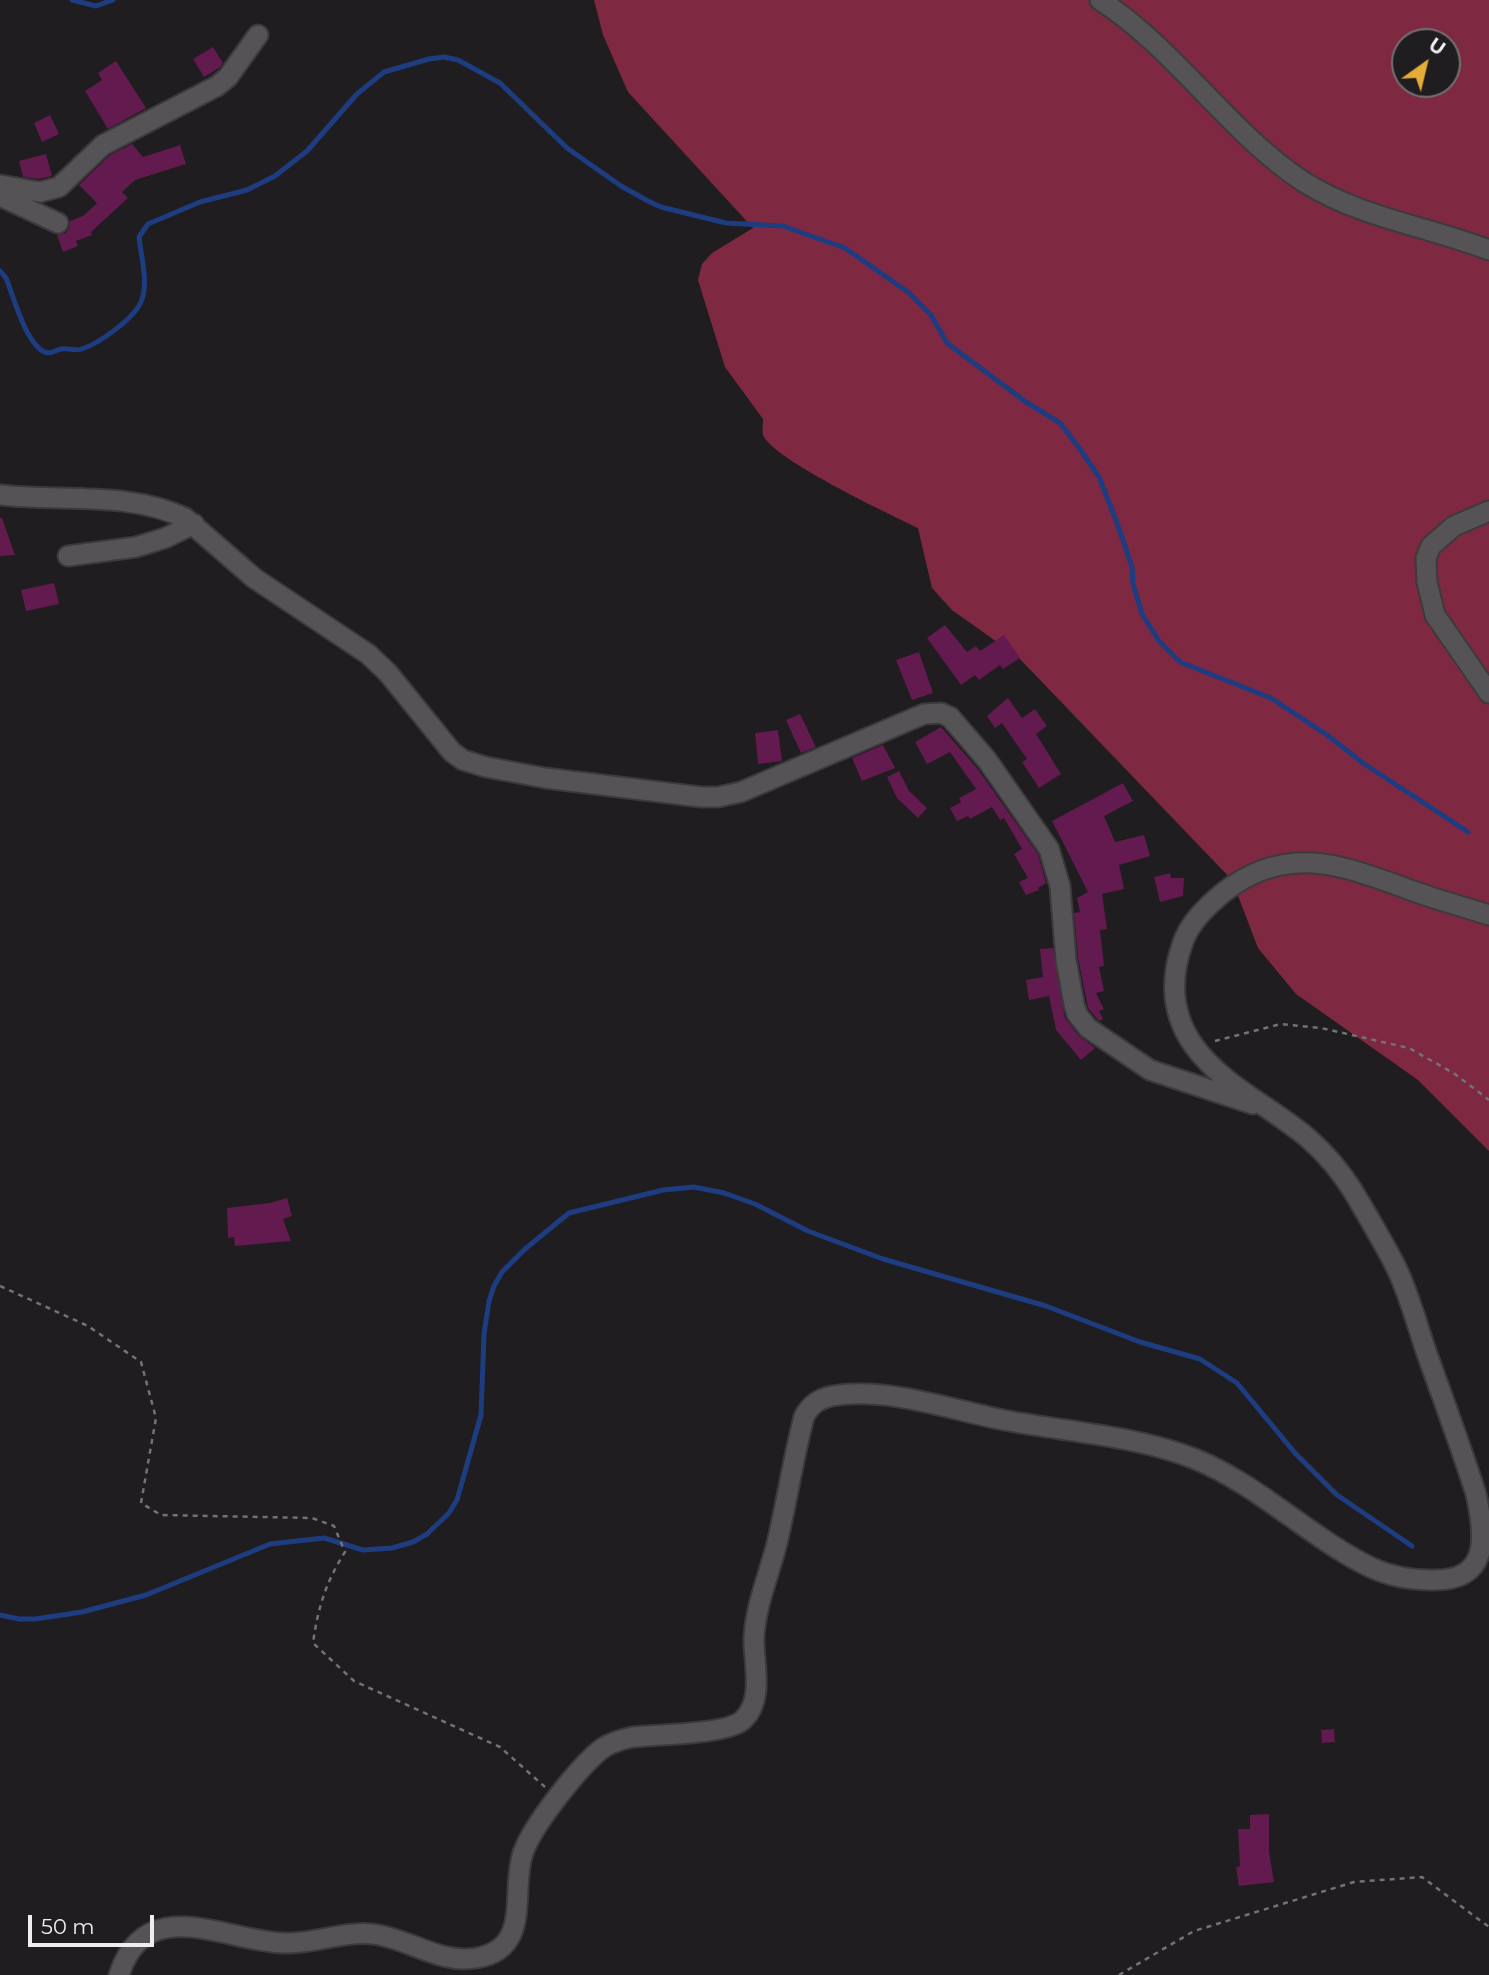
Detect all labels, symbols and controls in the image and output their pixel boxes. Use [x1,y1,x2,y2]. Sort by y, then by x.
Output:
north arrow [1391,28,1461,98]
text: U [1424,33,1450,61]
scale bar [32,1902,158,1946]
text: 50 m [41,1914,95,1939]

